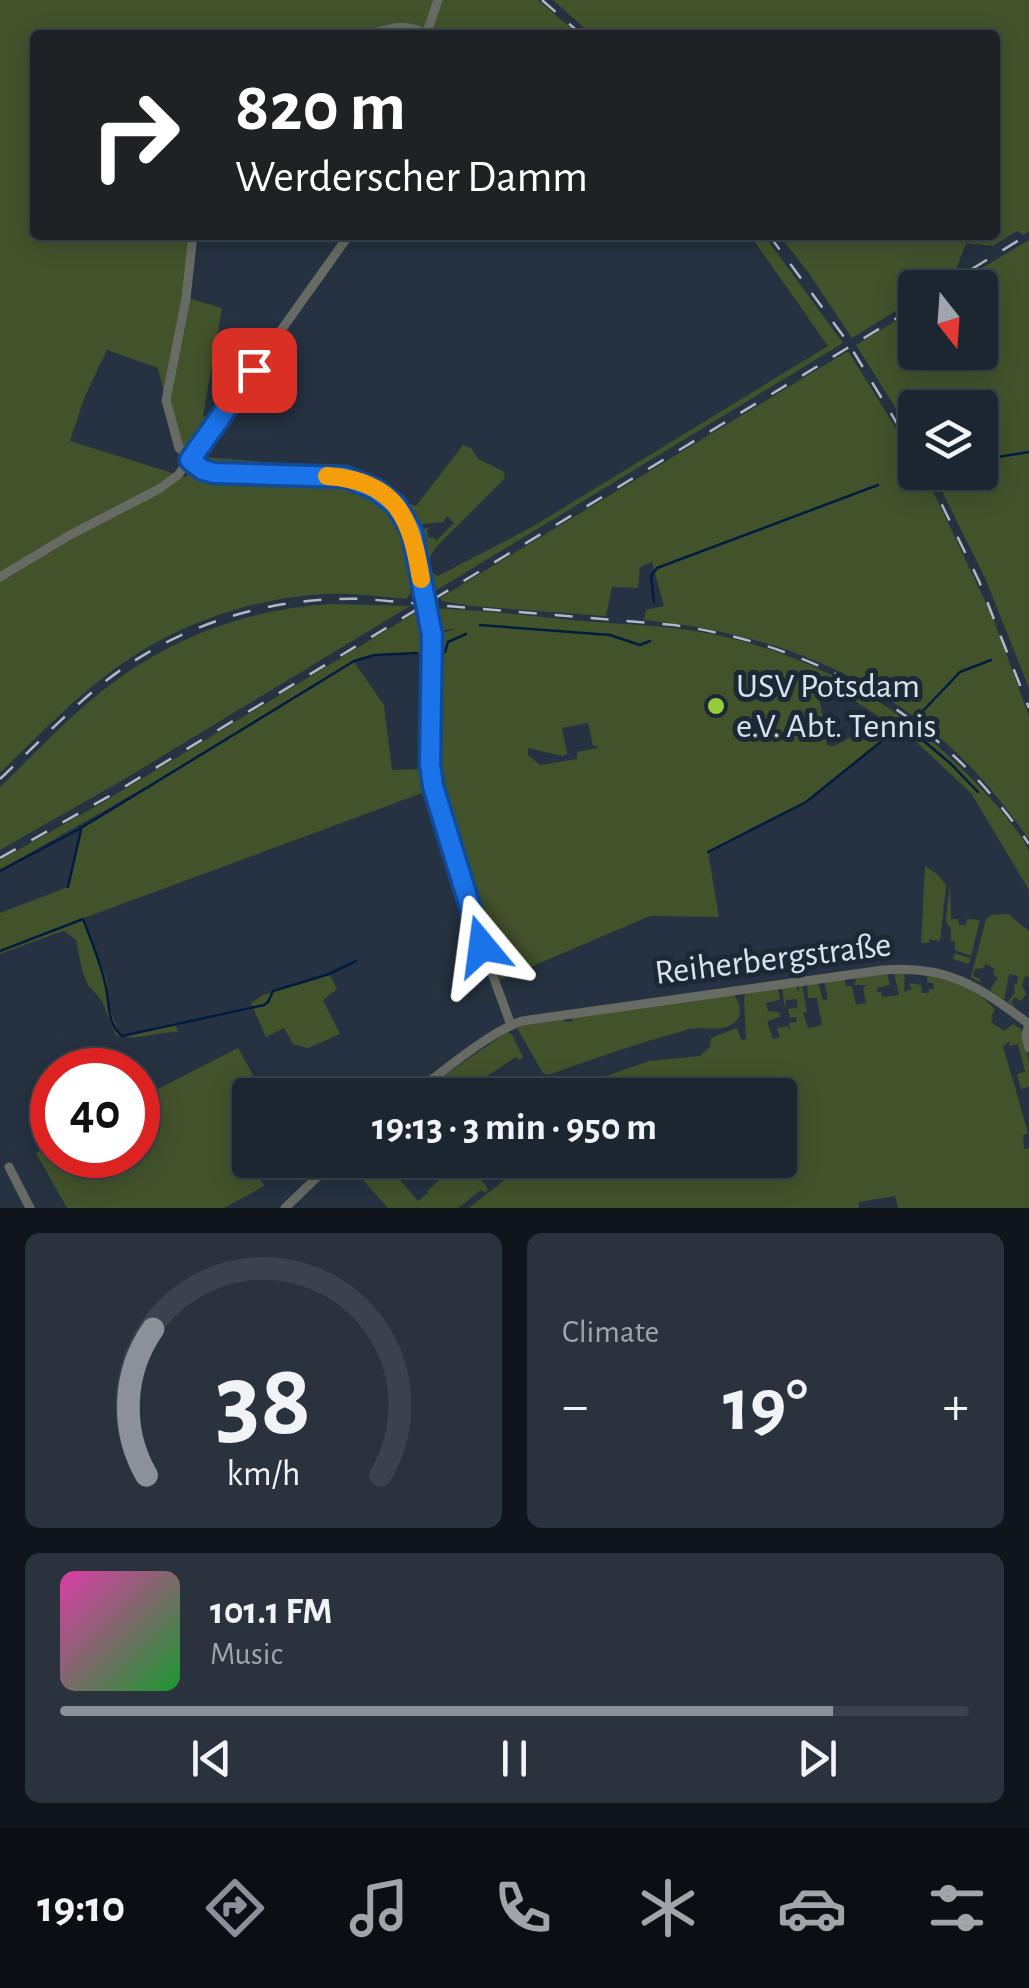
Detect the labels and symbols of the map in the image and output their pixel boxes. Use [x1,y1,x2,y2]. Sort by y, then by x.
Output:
north arrow [898,270,998,370]
pin [212,328,297,413]
place label: USV Potsdam e.V. Abt. Tennis [736,669,937,744]
marker: USV Potsdam e.V. Abt. Tennis [705,695,727,717]
position arrow [430,894,534,998]
street label: Reiherbergstraße [653,927,893,991]
speed limit sign: 40 [30,1048,160,1178]

